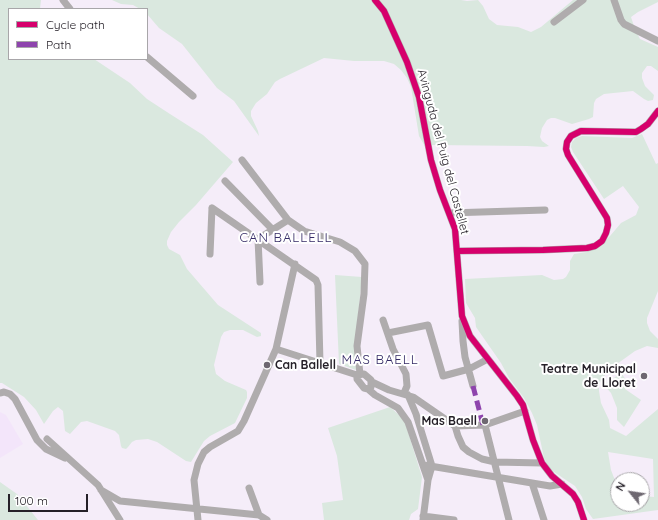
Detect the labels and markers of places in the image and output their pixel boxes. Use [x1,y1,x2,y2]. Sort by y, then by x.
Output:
place label: Can Ballell [275,358,336,372]
marker: Can Ballell [262,360,272,370]
place label: Teatre Municipal de Lloret [541,362,636,390]
marker: Teatre Municipal de Lloret [639,371,649,381]
place label: Mas Baell [422,414,477,428]
marker: Mas Baell [480,416,490,426]

